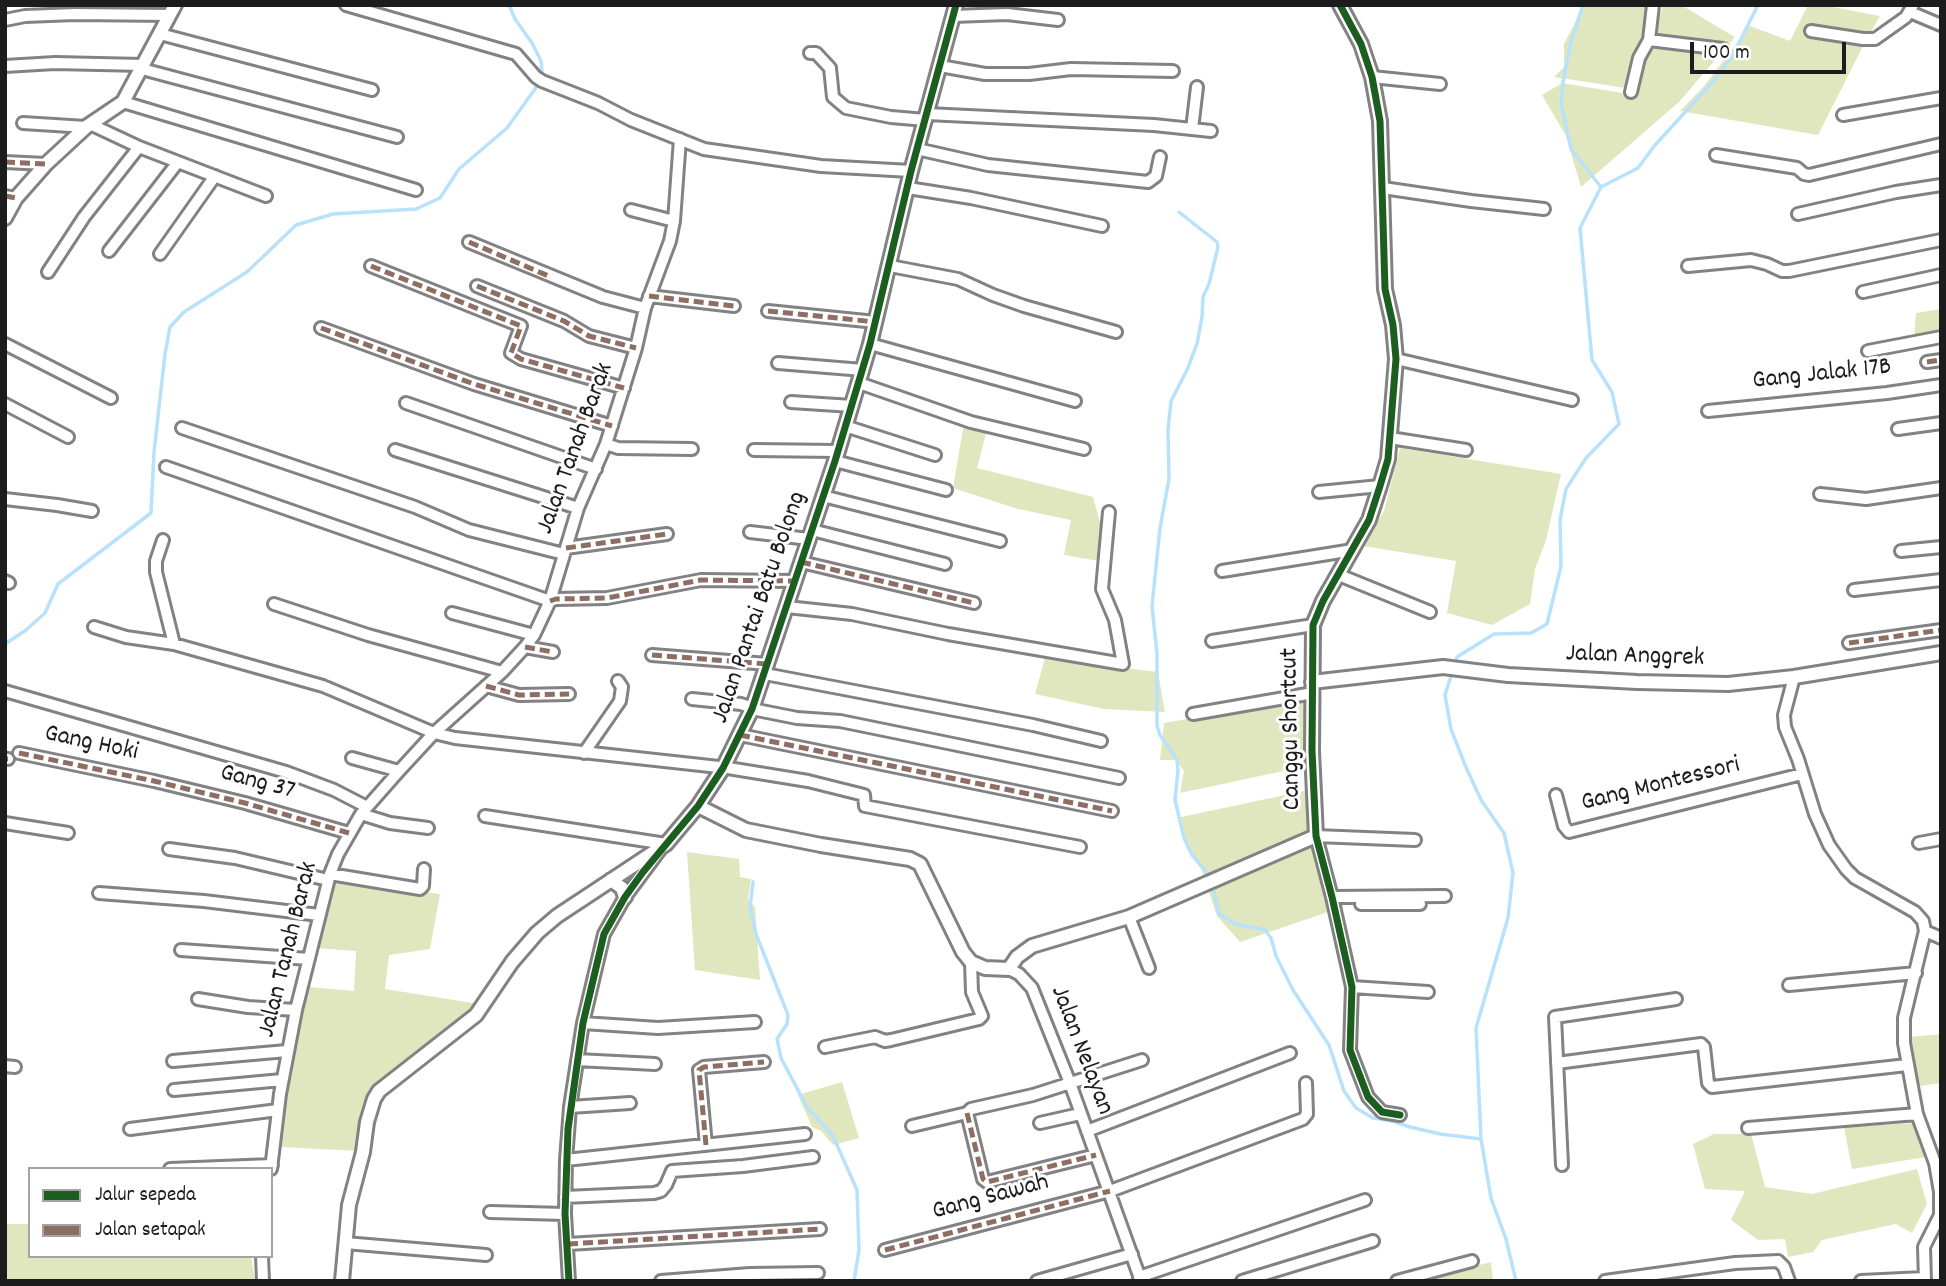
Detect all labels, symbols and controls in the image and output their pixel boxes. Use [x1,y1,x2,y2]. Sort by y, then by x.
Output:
scale bar [1694,28,1850,72]
text: 100 m [1703,39,1750,69]
street label: Gang Jalak 17B [1751,353,1893,399]
street label: Jalan Tanah Barak [532,359,622,539]
street label: Jalan Pantai Batu Bolong [707,488,815,728]
street label: Jalan Anggrek [1565,640,1705,676]
street label: Canggu Shortcut [1276,648,1310,810]
street label: Gang Hoki [41,720,141,770]
street label: Gang Montessori [1578,751,1744,821]
street label: Gang 37 [216,759,298,809]
street label: Jalan Tanah Barak [253,859,327,1041]
street label: Jalan Nelayan [1041,982,1119,1120]
legend [28,1167,273,1258]
street label: Gang Sawah [929,1169,1053,1229]
text: Jalur sepeda [95,1181,196,1211]
text: Jalan setapak [95,1216,206,1246]

